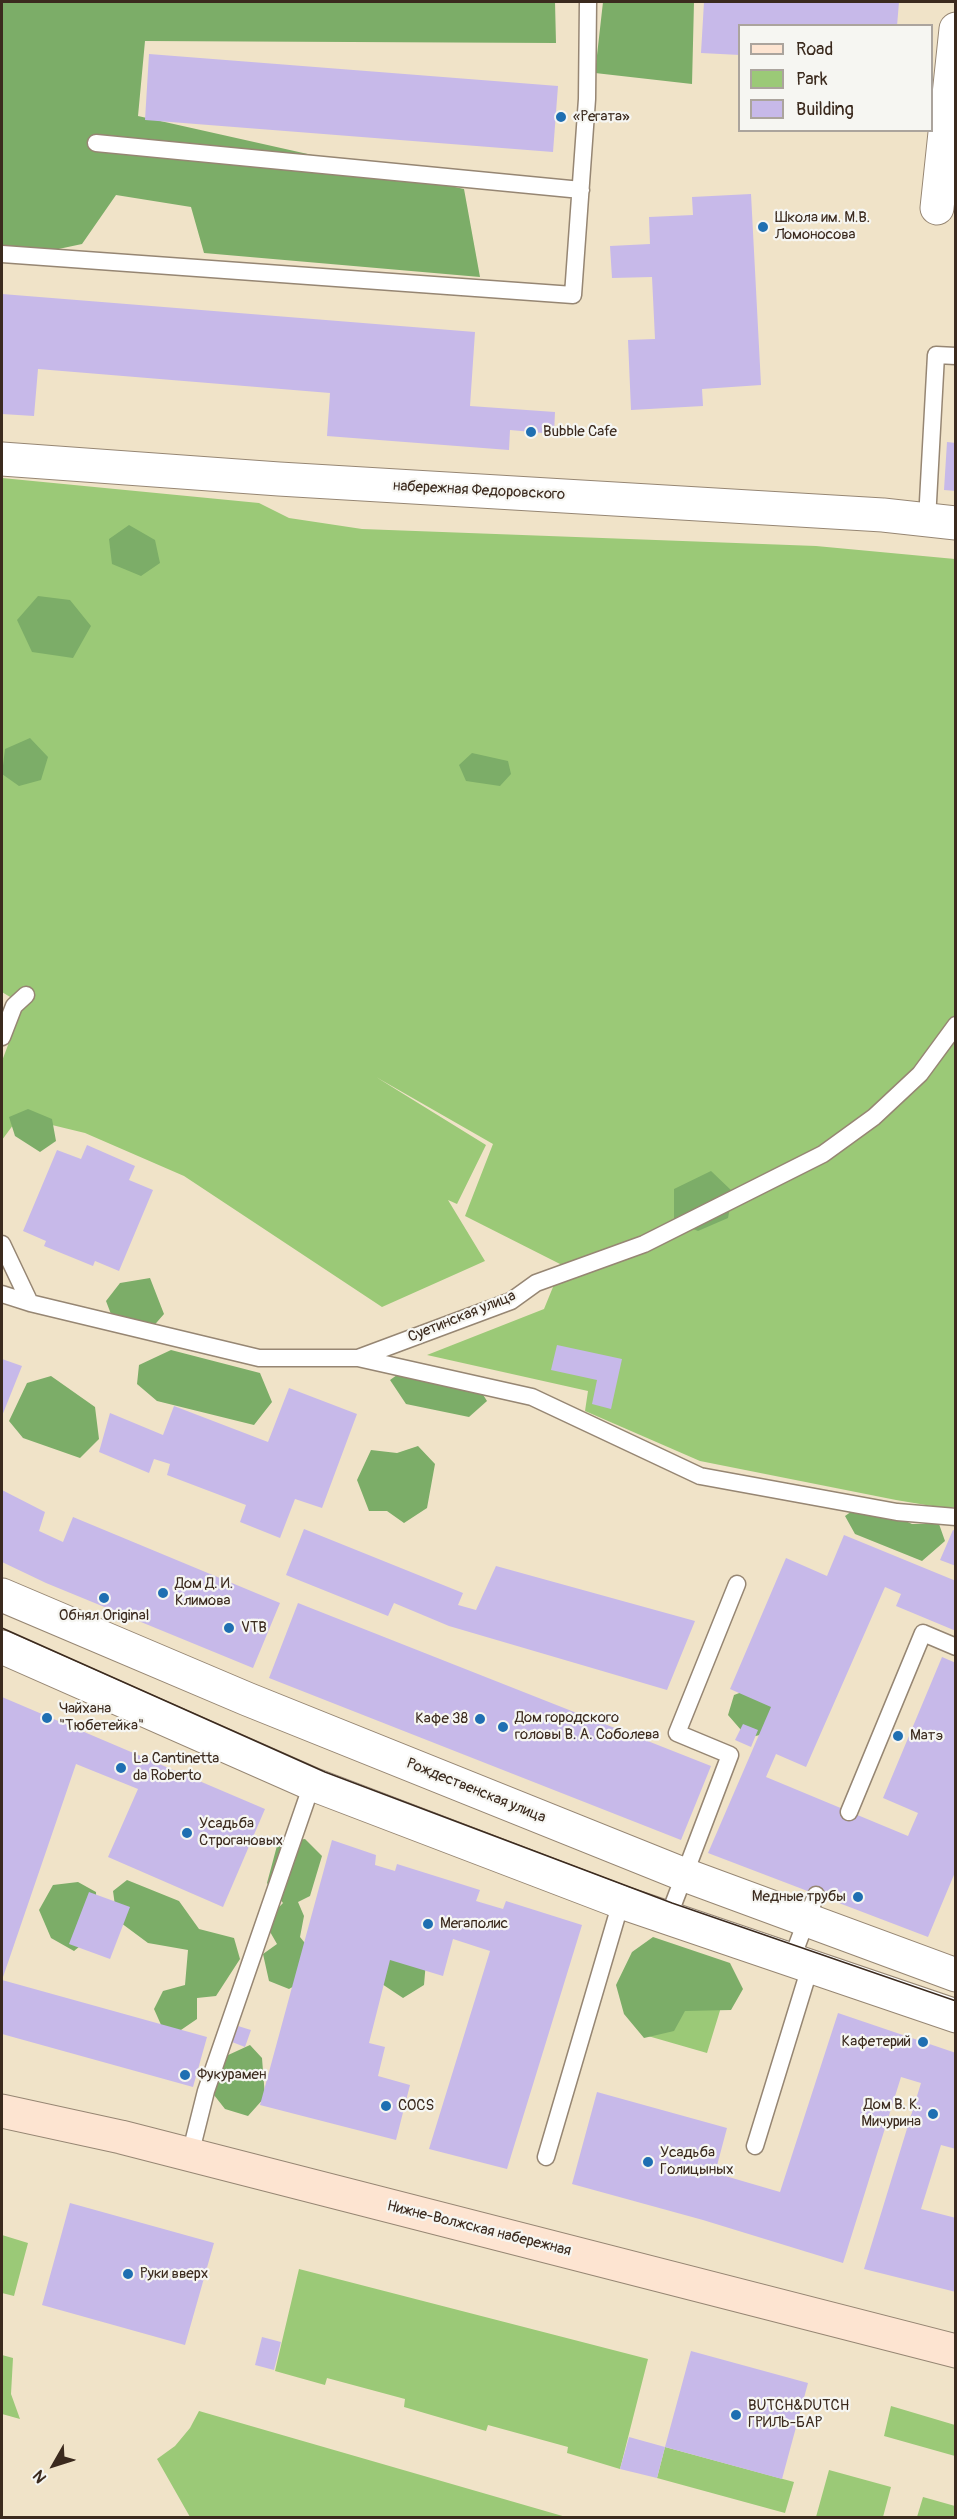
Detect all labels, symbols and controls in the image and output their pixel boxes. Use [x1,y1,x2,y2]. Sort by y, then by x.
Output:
legend [738,24,933,132]
text: Road [796,38,833,61]
text: Park [796,68,828,91]
text: Building [796,98,854,121]
place label: «Регата» [573,108,629,126]
marker: «Регата» [554,110,568,124]
place label: Школа им. М.В. Ломоносова [775,209,870,244]
marker: Школа им. М.В. Ломоносова [756,220,770,234]
place label: Bubble Cafe [543,423,617,441]
marker: Bubble Cafe [524,425,538,439]
street label: набережная Федоровского [392,477,566,505]
street label: Суетинская улица [405,1287,519,1347]
place label: Дом Д. И. Климова [175,1575,233,1610]
marker: Дом Д. И. Климова [156,1586,170,1600]
marker: Обнял Original [97,1591,111,1605]
place label: Обнял Original [59,1607,149,1625]
place label: VTB [241,1619,267,1637]
marker: VTB [222,1621,236,1635]
place label: Чайхана "Тюбетейка" [59,1700,144,1735]
place label: Дом городского головы В. А. Соболева [515,1709,659,1744]
place label: Кафе 38 [415,1710,468,1728]
marker: Чайхана "Тюбетейка" [40,1711,54,1725]
marker: Кафе 38 [473,1712,487,1726]
marker: Дом городского головы В. А. Соболева [496,1720,510,1734]
place label: Матэ [910,1727,943,1745]
marker: Матэ [891,1729,905,1743]
place label: La Cantinetta da Roberto [133,1750,219,1785]
street label: Рождественская улица [404,1755,548,1827]
marker: La Cantinetta da Roberto [114,1761,128,1775]
place label: Усадьба Строгановых [199,1815,283,1850]
marker: Усадьба Строгановых [180,1826,194,1840]
place label: Медные трубы [752,1888,846,1906]
marker: Медные трубы [851,1890,865,1904]
place label: Мегаполис [440,1915,508,1933]
marker: Мегаполис [421,1917,435,1931]
place label: Кафетерий [842,2033,911,2051]
marker: Кафетерий [916,2035,930,2049]
place label: Фукурамен [197,2066,266,2084]
marker: Фукурамен [178,2068,192,2082]
place label: Дом В. К. Мичурина [861,2096,921,2131]
place label: COCS [398,2097,434,2115]
marker: COCS [379,2099,393,2113]
marker: Дом В. К. Мичурина [926,2107,940,2121]
place label: Усадьба Голицыных [660,2144,733,2179]
marker: Усадьба Голицыных [641,2155,655,2169]
street label: Нижне-Волжская набережная [385,2197,573,2261]
place label: Руки вверх [140,2265,208,2283]
marker: Руки вверх [121,2267,135,2281]
place label: BUTCH&DUTCH ГРИЛЬ-БАР [748,2397,849,2432]
marker: BUTCH&DUTCH ГРИЛЬ-БАР [729,2408,743,2422]
north arrow [24,2435,84,2495]
text: N [29,2466,51,2487]

